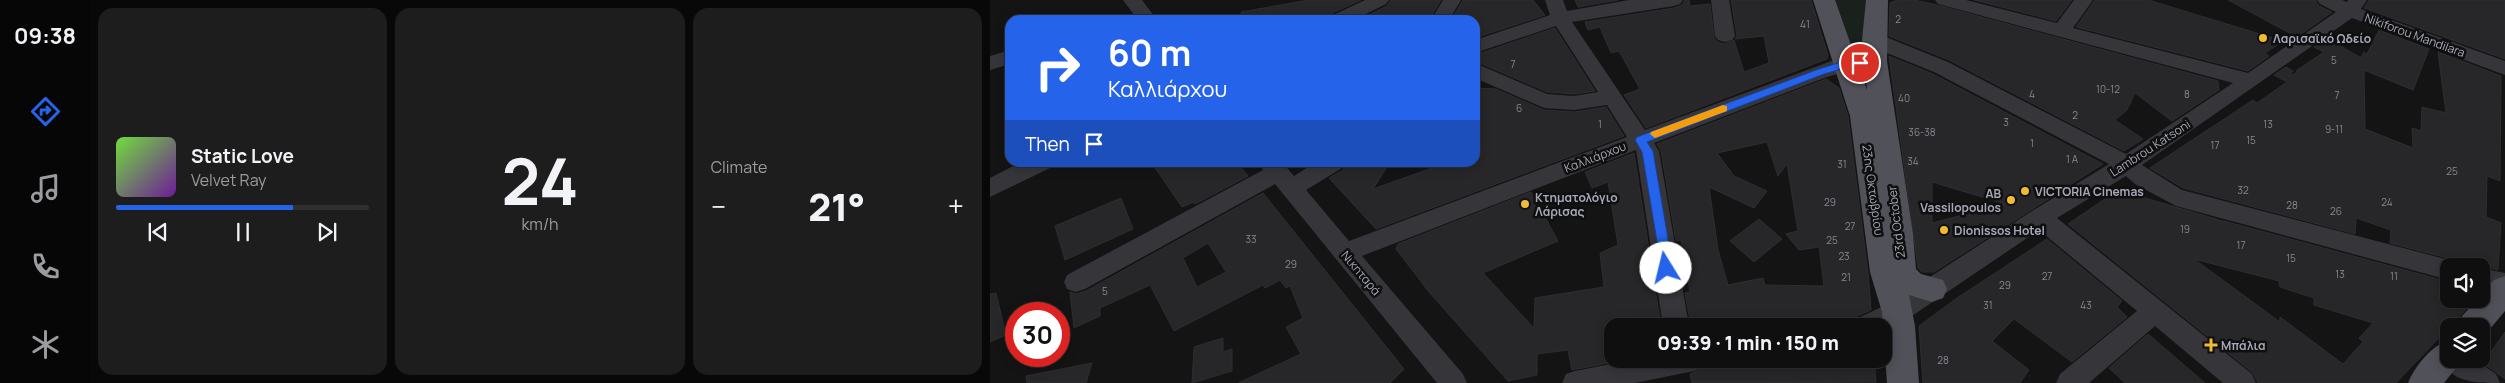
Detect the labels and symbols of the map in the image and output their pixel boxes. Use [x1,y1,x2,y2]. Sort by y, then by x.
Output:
street label: Nikiforou Mandilara [2362,9,2468,61]
house number: 2 [1895,12,1901,26]
house number: 41 [1800,17,1810,31]
place label: Λαρισαϊκό Ωδείο [2273,30,2371,47]
marker: Λαρισαϊκό Ωδείο [2257,32,2269,44]
pin [1839,42,1881,84]
house number: 5 [2331,53,2337,67]
house number: 7 [1510,57,1516,71]
house number: 10-12 [2096,82,2120,96]
house number: 4 [2029,87,2035,101]
house number: 8 [2184,87,2190,101]
house number: 7 [2334,88,2340,102]
house number: 40 [1898,91,1910,105]
house number: 6 [1516,101,1522,115]
house number: 2 [2072,108,2078,122]
house number: 3 [2003,115,2009,129]
street label: Lambrou Katsoni [2106,116,2194,180]
house number: 1 [1598,117,1602,131]
house number: 13 [2263,117,2273,131]
house number: 9-11 [2325,122,2343,136]
house number: 36-38 [1908,125,1936,139]
house number: 15 [2246,133,2256,147]
house number: 1 [2030,136,2034,150]
street label: Καλλιάρχου [1562,137,1628,177]
house number: 17 [2211,138,2219,152]
street label: 23ης Οκτωβρίου [1858,144,1888,237]
house number: 1 A [2066,152,2079,166]
house number: 34 [1907,154,1919,168]
house number: 31 [1837,157,1847,171]
house number: 25 [2446,164,2458,178]
place label: VICTORIA Cinemas [2035,183,2144,200]
house number: 32 [2237,183,2249,197]
street label: 23rd October [1883,184,1909,259]
place label: AB Vassilopoulos [1920,185,2001,216]
marker: VICTORIA Cinemas [2019,185,2031,197]
place label: Κτηματολόγιο Λάρισας [1535,189,1618,220]
marker: AB Vassilopoulos [2005,194,2017,206]
house number: 29 [1824,195,1836,209]
house number: 24 [2381,195,2393,209]
marker: Κτηματολόγιο Λάρισας [1519,198,1531,210]
house number: 28 [2286,198,2298,212]
house number: 26 [2330,204,2342,218]
house number: 27 [1845,219,1855,233]
place label: Dionissos Hotel [1954,222,2045,239]
house number: 19 [2180,222,2190,236]
marker: Dionissos Hotel [1938,224,1950,236]
house number: 33 [1245,232,1257,246]
house number: 25 [1826,233,1838,247]
house number: 17 [2237,238,2245,252]
position arrow [1639,241,1691,293]
street label: Νικηταρά [1337,247,1385,299]
house number: 23 [1838,249,1850,263]
house number: 15 [2286,251,2296,265]
house number: 29 [1285,257,1297,271]
house number: 13 [2335,267,2345,281]
house number: 27 [2042,269,2052,283]
house number: 11 [2390,269,2398,283]
house number: 21 [1841,270,1851,284]
house number: 29 [1999,278,2011,292]
house number: 5 [1102,284,1108,298]
house number: 31 [1983,298,1993,312]
house number: 43 [2080,298,2092,312]
speed limit sign: 30 [1005,302,1070,367]
place label: Μπάλια [2221,337,2266,354]
marker: Μπάλια [2205,339,2217,351]
house number: 28 [1937,353,1949,367]

